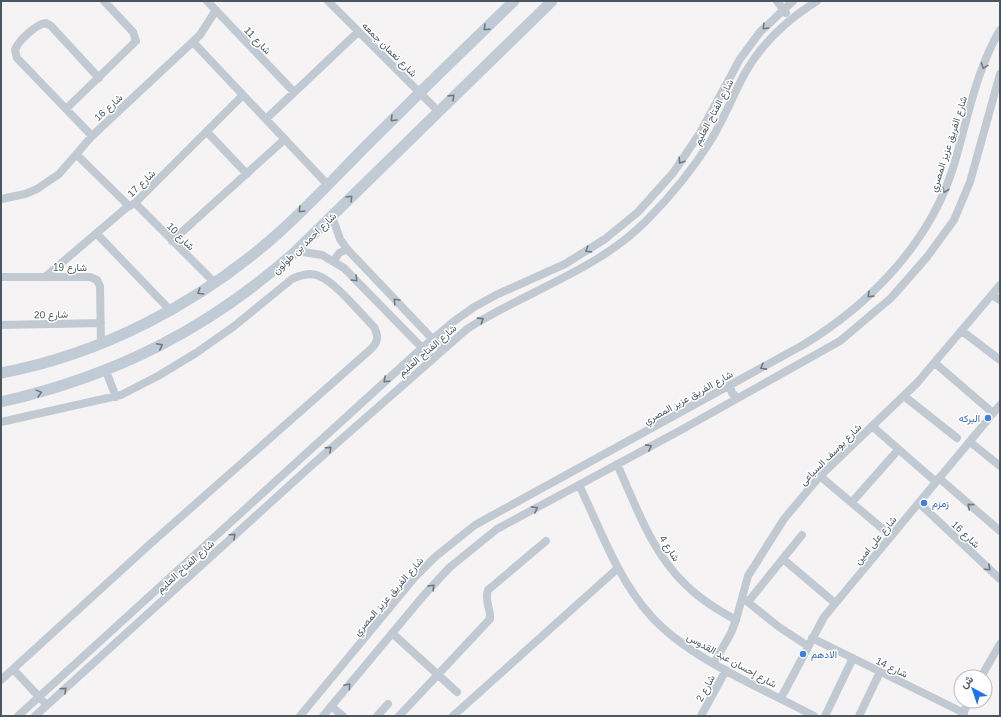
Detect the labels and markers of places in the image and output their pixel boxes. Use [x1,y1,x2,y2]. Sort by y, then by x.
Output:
place label: البركه [959,413,980,425]
marker: البركه [983,413,993,423]
marker: زمزم [919,498,929,508]
place label: زمزم [932,498,949,510]
marker: الادهم [798,649,808,659]
place label: الادهم [811,649,837,661]

